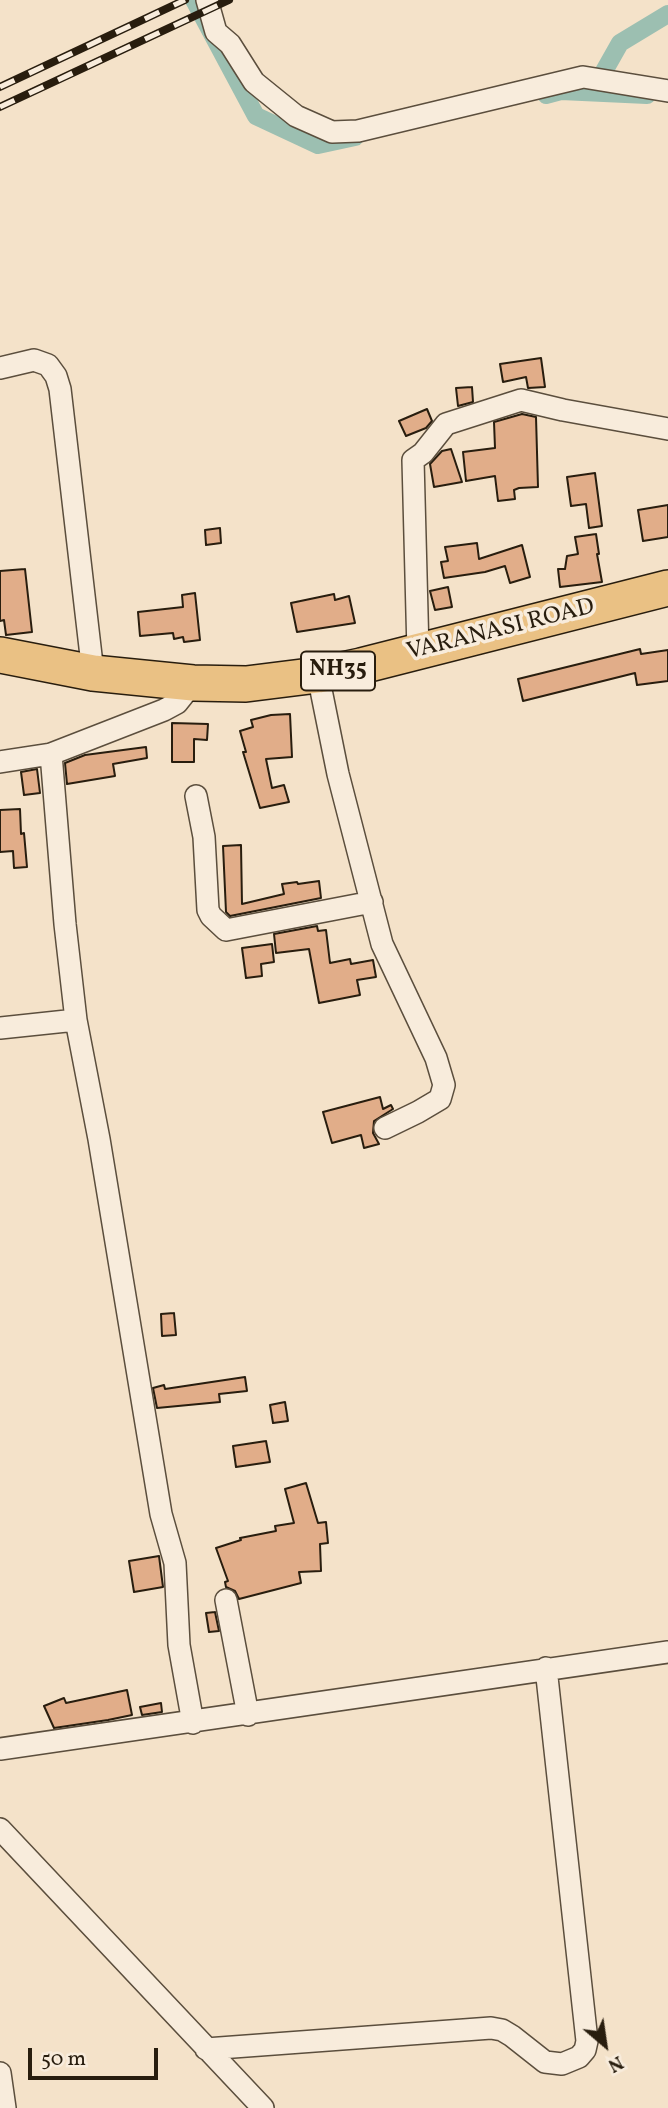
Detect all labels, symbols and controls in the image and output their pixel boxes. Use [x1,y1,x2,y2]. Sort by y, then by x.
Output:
street label: VARANASI ROAD [404,594,598,668]
road number: NH35 [301,652,375,691]
north arrow [570,2010,640,2080]
scale bar [32,2035,161,2078]
text: 50 m [41,2045,86,2074]
text: N [603,2049,628,2078]

